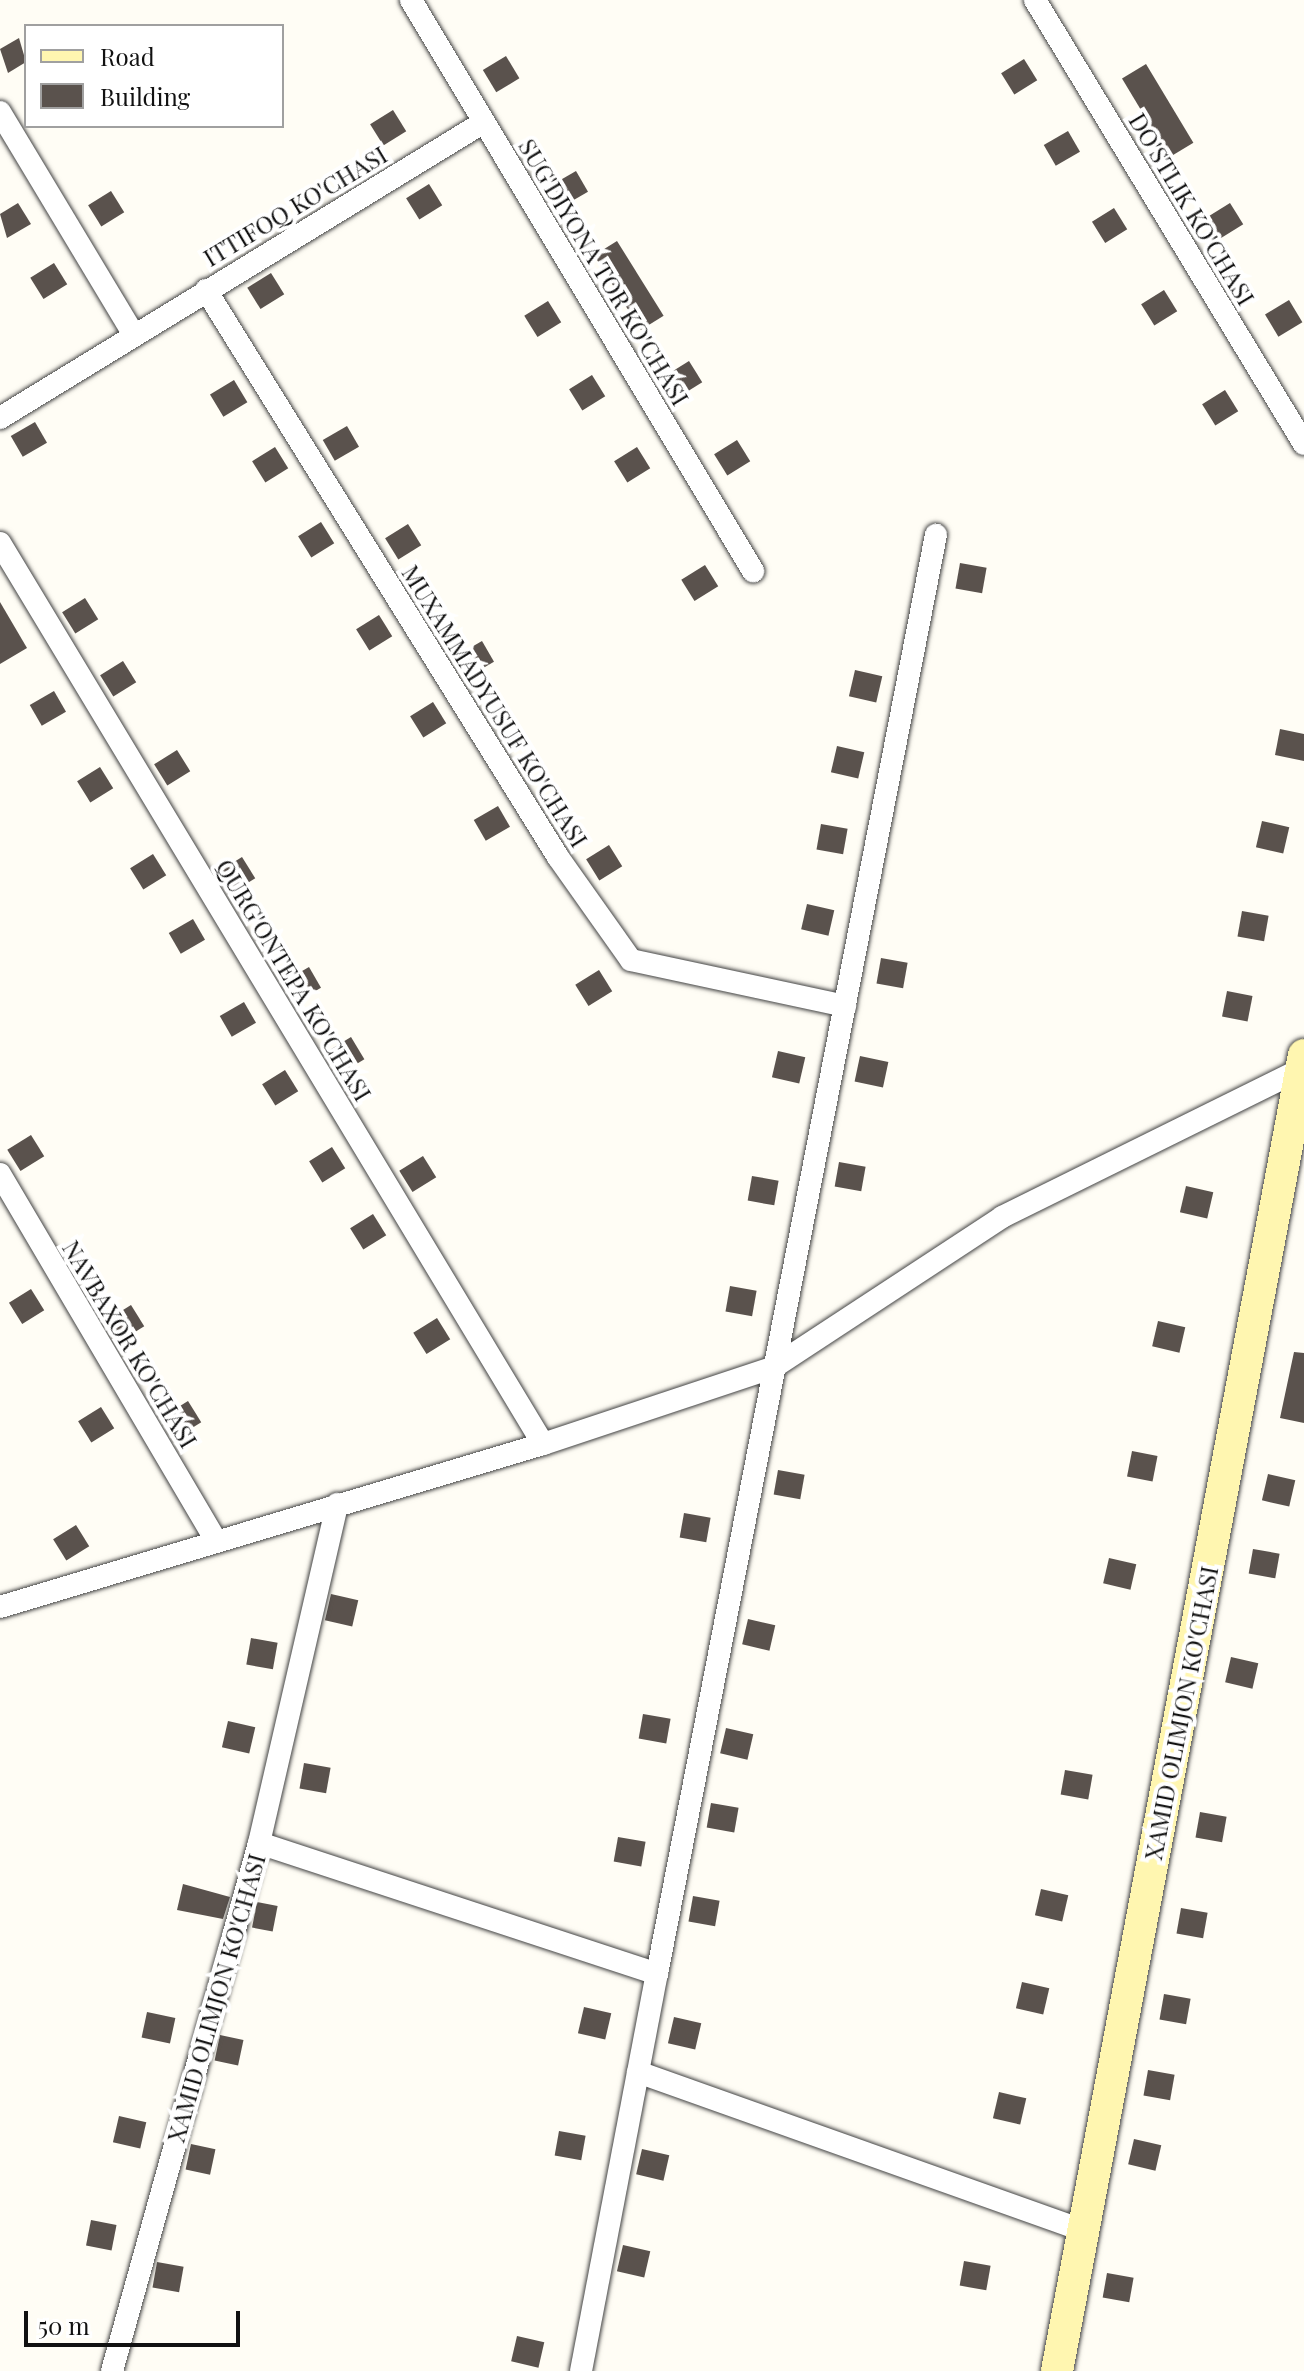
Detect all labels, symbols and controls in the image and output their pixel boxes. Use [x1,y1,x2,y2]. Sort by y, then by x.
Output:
legend [24,24,284,128]
text: Road [100,40,155,72]
text: Building [100,80,190,112]
street label: DO'STLIK KO'CHASI [1123,108,1261,310]
street label: SUG'DIYONA TOR KO'CHASI [513,133,695,411]
street label: ITTIFOQ KO'CHASI [198,140,392,272]
street label: MUXAMMADYUSUF KO'CHASI [396,559,594,853]
street label: QURG'ONTEPA KO'CHASI [210,854,378,1106]
street label: NAVBAXOR KO'CHASI [57,1235,203,1453]
street label: XAMID OLIMJON KO'CHASI [1138,1564,1224,1862]
street label: XAMID OLIMJON KO'CHASI [161,1850,271,2146]
scale bar [28,2295,244,2345]
text: 50 m [38,2309,90,2341]

